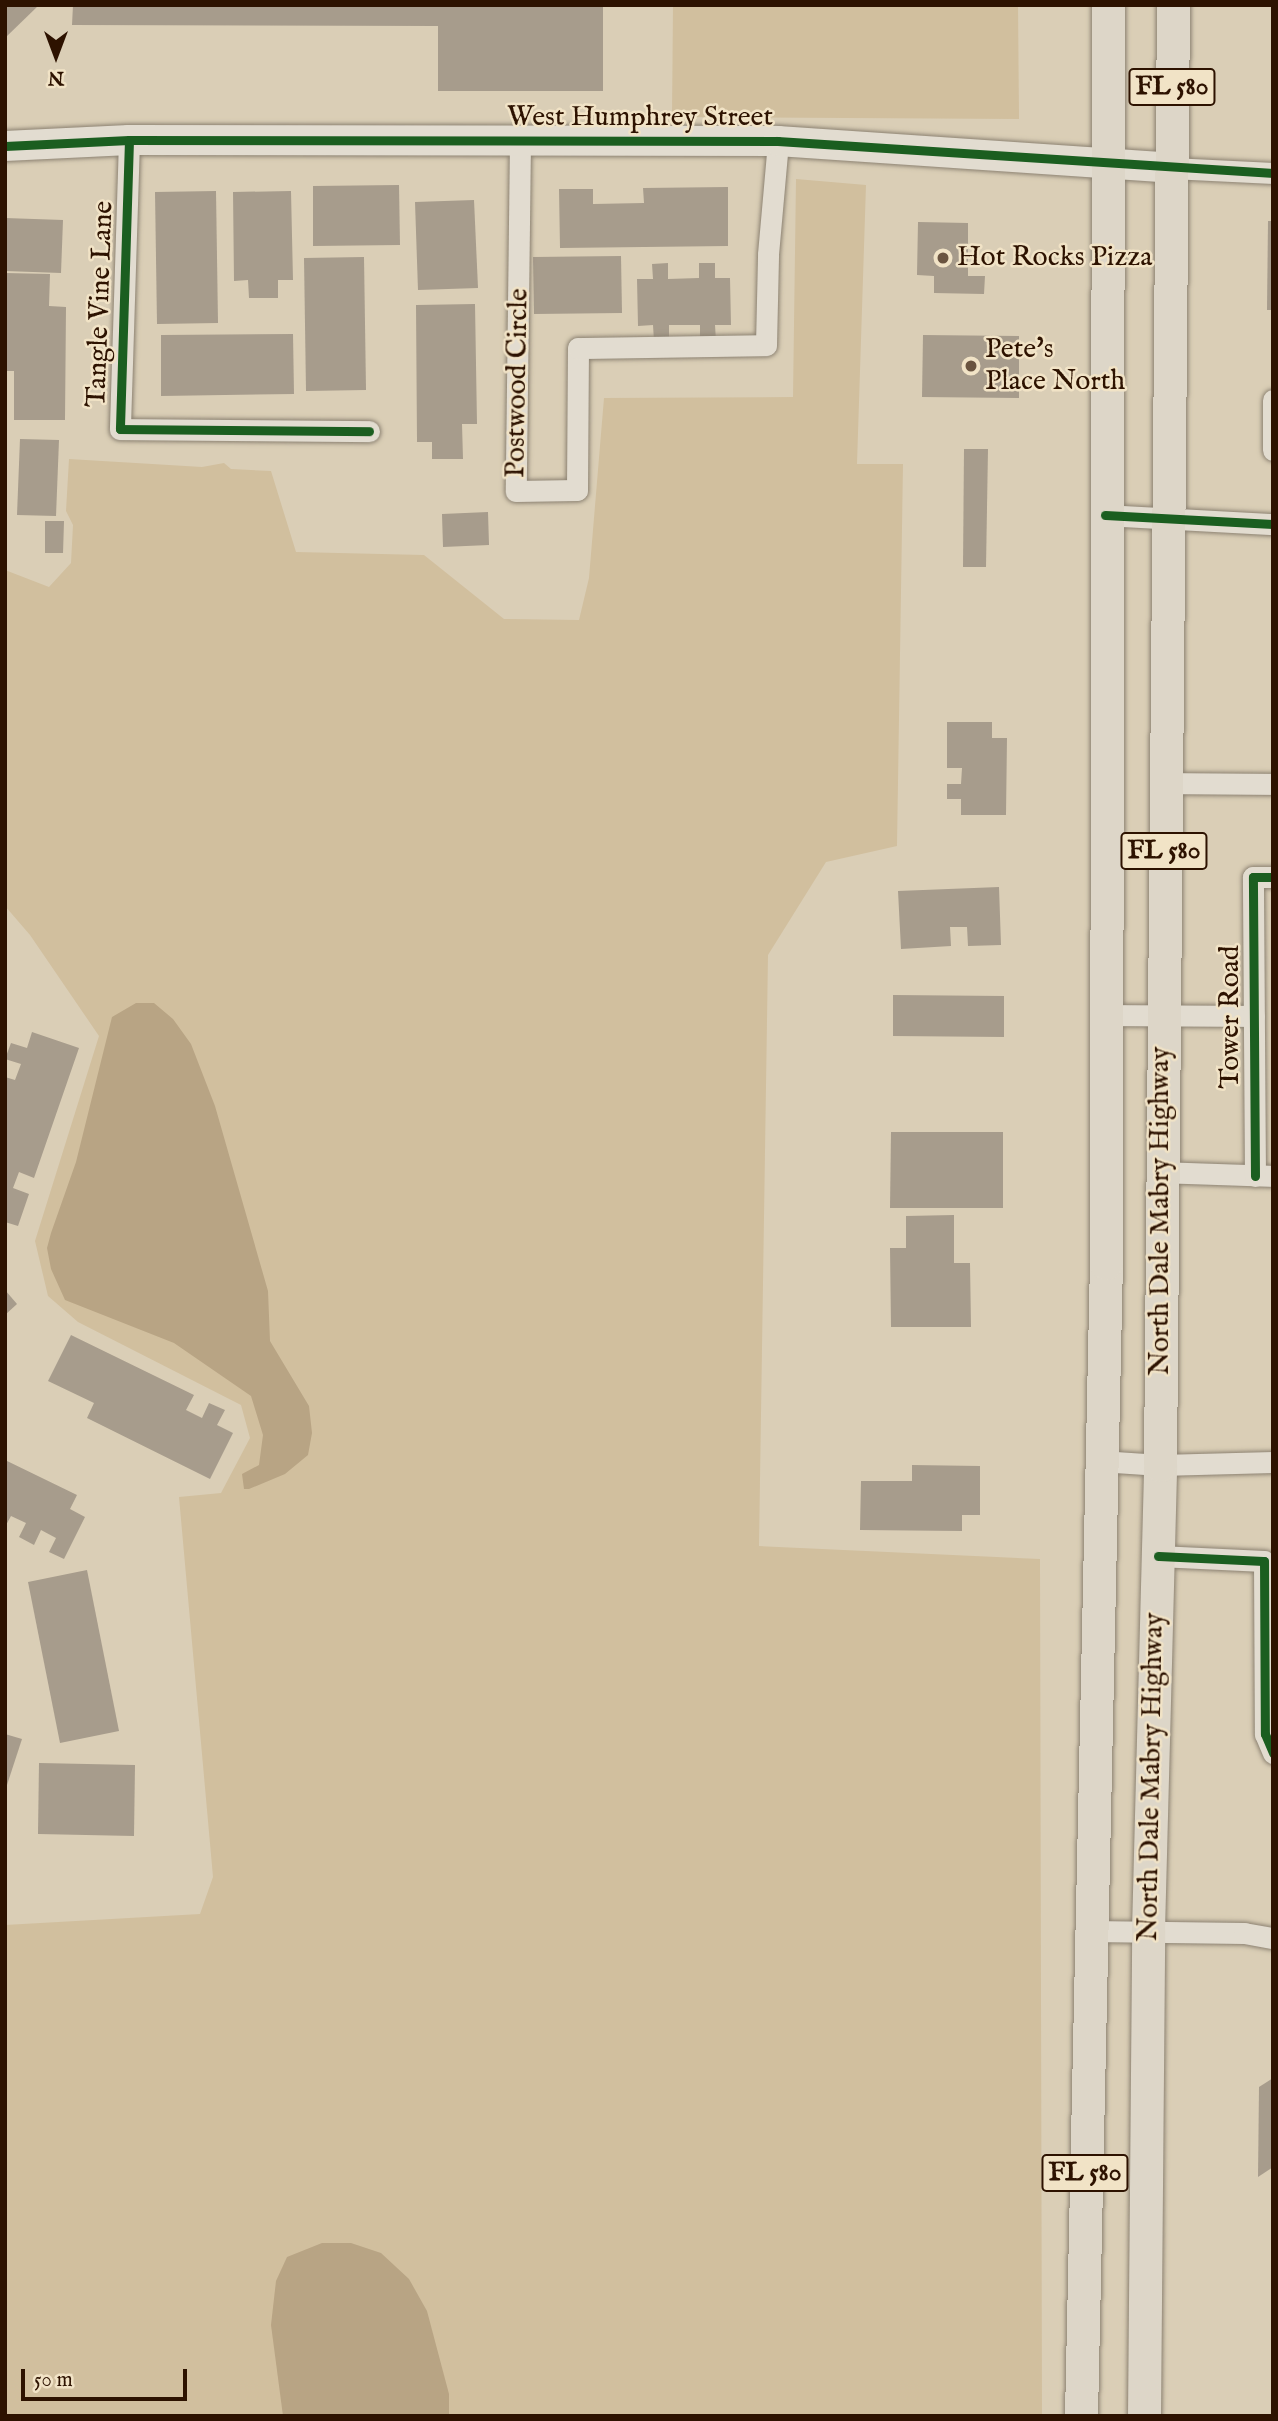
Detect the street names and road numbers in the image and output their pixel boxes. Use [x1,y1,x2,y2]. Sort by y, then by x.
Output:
road number: FL 580 [1128,64,1216,110]
street label: West Humphrey Street [507,101,773,135]
street label: Tangle Vine Lane [81,200,121,408]
street label: Postwood Circle [500,288,536,478]
road number: FL 580 [1120,828,1208,874]
street label: Tower Road [1214,945,1248,1089]
street label: North Dale Mabry Highway [1144,1046,1178,1376]
street label: North Dale Mabry Highway [1132,1612,1172,1942]
road number: FL 580 [1041,2150,1129,2196]

